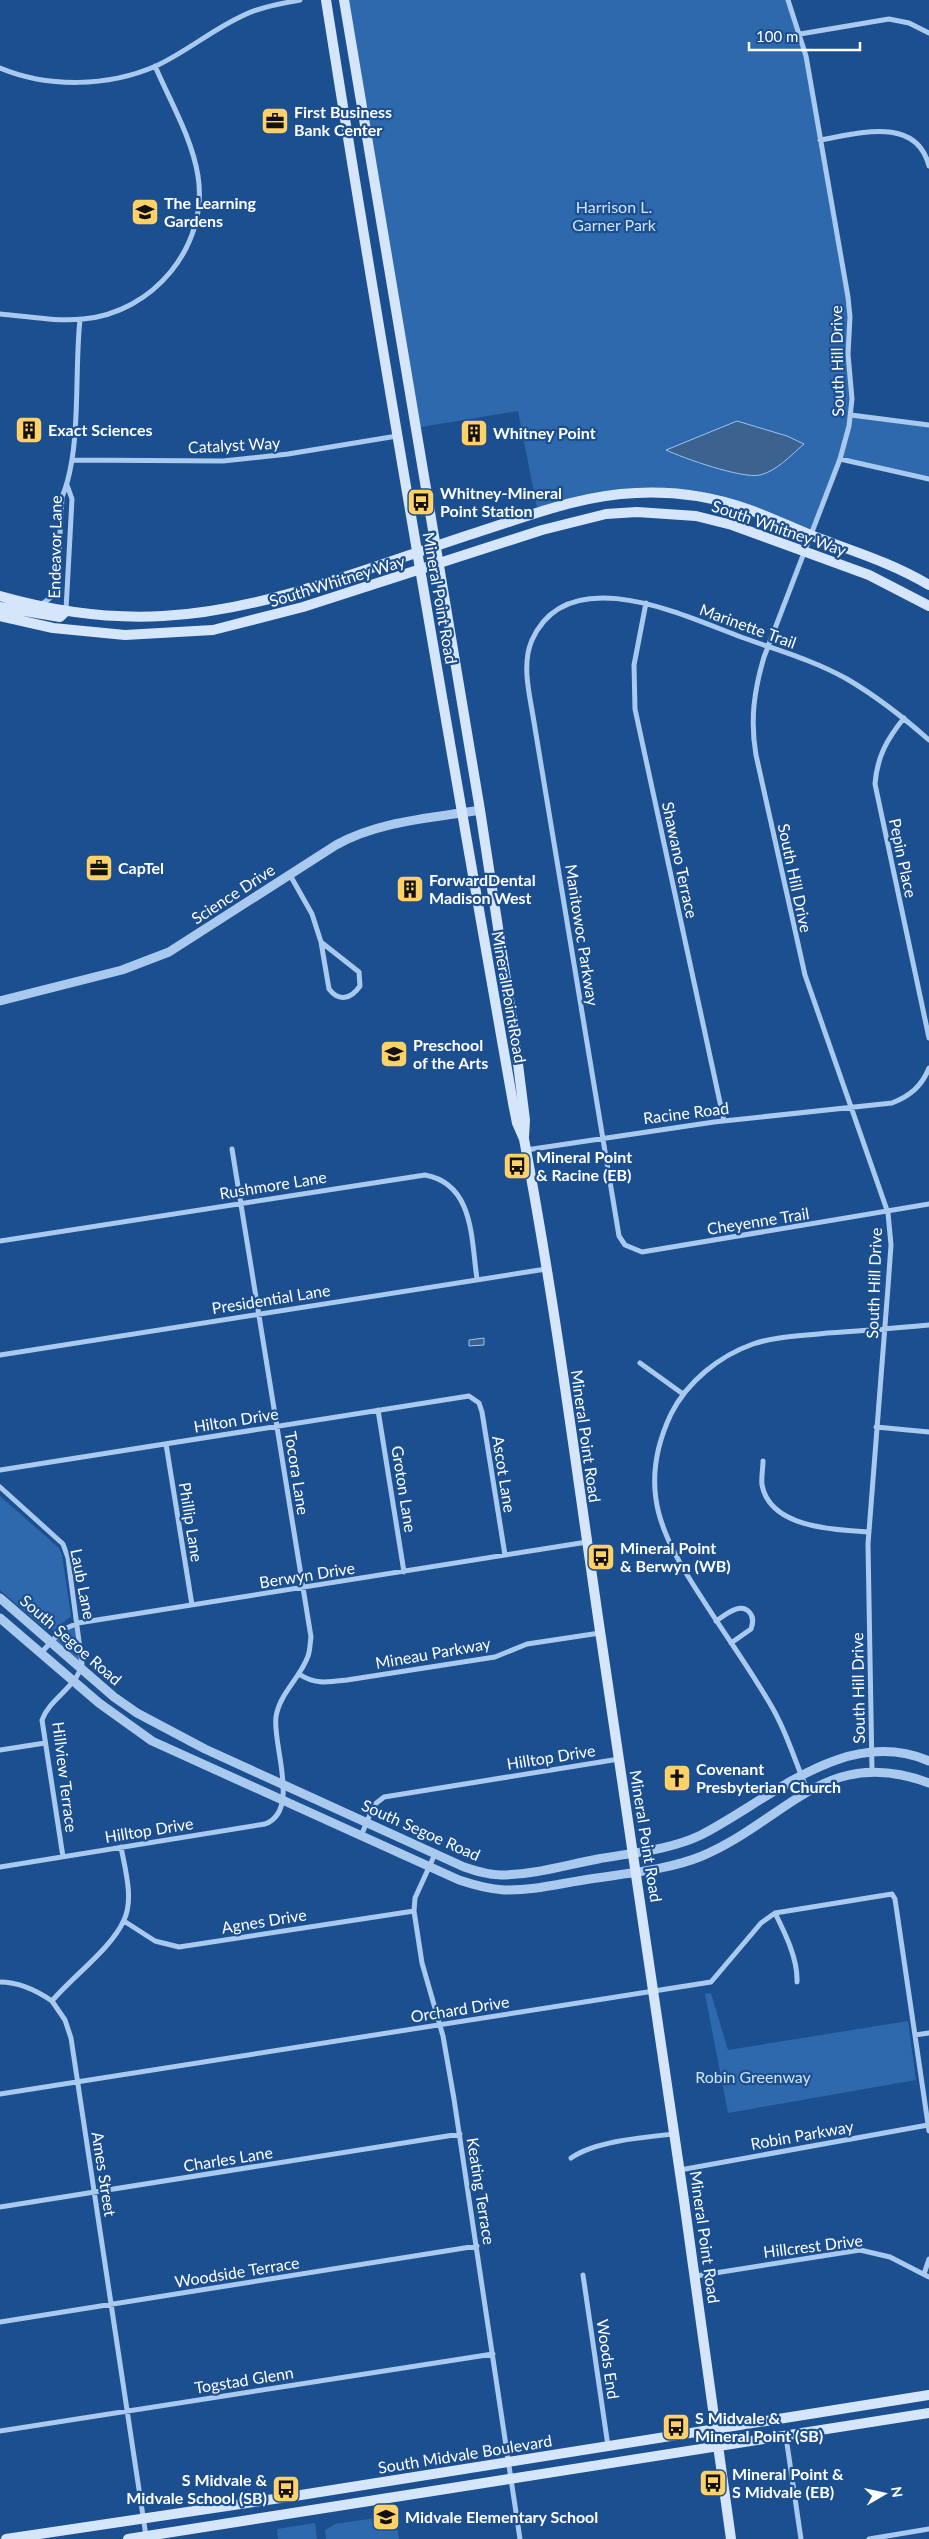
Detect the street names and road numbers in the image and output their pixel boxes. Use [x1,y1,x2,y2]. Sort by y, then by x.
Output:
street label: South Hill Drive [826,305,847,417]
street label: Catalyst Way [187,433,281,456]
street label: Endeavor Lane [44,495,65,599]
street label: South Whitney Way [710,496,850,560]
street label: Mineral Point Road [420,530,461,665]
street label: South Whitney Way [267,551,408,610]
street label: Marinette Trail [697,599,799,652]
street label: Shawano Terrace [659,800,702,920]
street label: Pepin Place [886,816,921,899]
street label: South Hill Drive [775,822,816,934]
street label: Science Drive [187,860,278,928]
street label: Manitowoc Parkway [562,863,603,1008]
street label: Mineral Point Road [489,929,530,1064]
street label: Racine Road [642,1098,730,1127]
street label: Rushmore Lane [218,1167,328,1202]
street label: Cheyenne Trail [705,1203,810,1238]
street label: South Hill Drive [862,1227,885,1339]
street label: Presidential Lane [210,1280,331,1317]
street label: Mineral Point Road [568,1368,605,1503]
street label: Hilton Drive [192,1403,280,1436]
street label: Tocora Lane [282,1430,313,1516]
street label: Ascot Lane [489,1434,520,1514]
street label: Groton Lane [388,1444,421,1534]
street label: Phillip Lane [176,1481,207,1563]
street label: Laub Lane [67,1547,100,1621]
street label: Berwyn Drive [258,1558,356,1591]
street label: South Segoe Road [17,1591,126,1689]
street label: South Hill Drive [847,1632,868,1744]
street label: Mineau Parkway [374,1633,493,1672]
street label: Hillview Terrace [49,1721,82,1833]
street label: Hilltop Drive [505,1740,597,1773]
street label: Mineral Point Road [627,1768,666,1903]
street label: South Segoe Road [359,1795,483,1864]
street label: Hilltop Drive [103,1813,195,1846]
street label: Agnes Drive [220,1904,308,1937]
street label: Orchard Drive [409,1991,510,2026]
street label: Robin Parkway [749,2116,856,2153]
street label: Ames Street [88,2130,121,2218]
street label: Keating Terrace [464,2136,499,2246]
street label: Charles Lane [182,2142,274,2175]
street label: Mineral Point Road [687,2169,724,2304]
street label: Hillcrest Drive [762,2230,864,2261]
street label: Woodside Terrace [173,2252,301,2291]
street label: Woods End [593,2318,624,2400]
street label: Togstad Glenn [193,2362,295,2397]
street label: South Midvale Boulevard [376,2430,553,2477]

